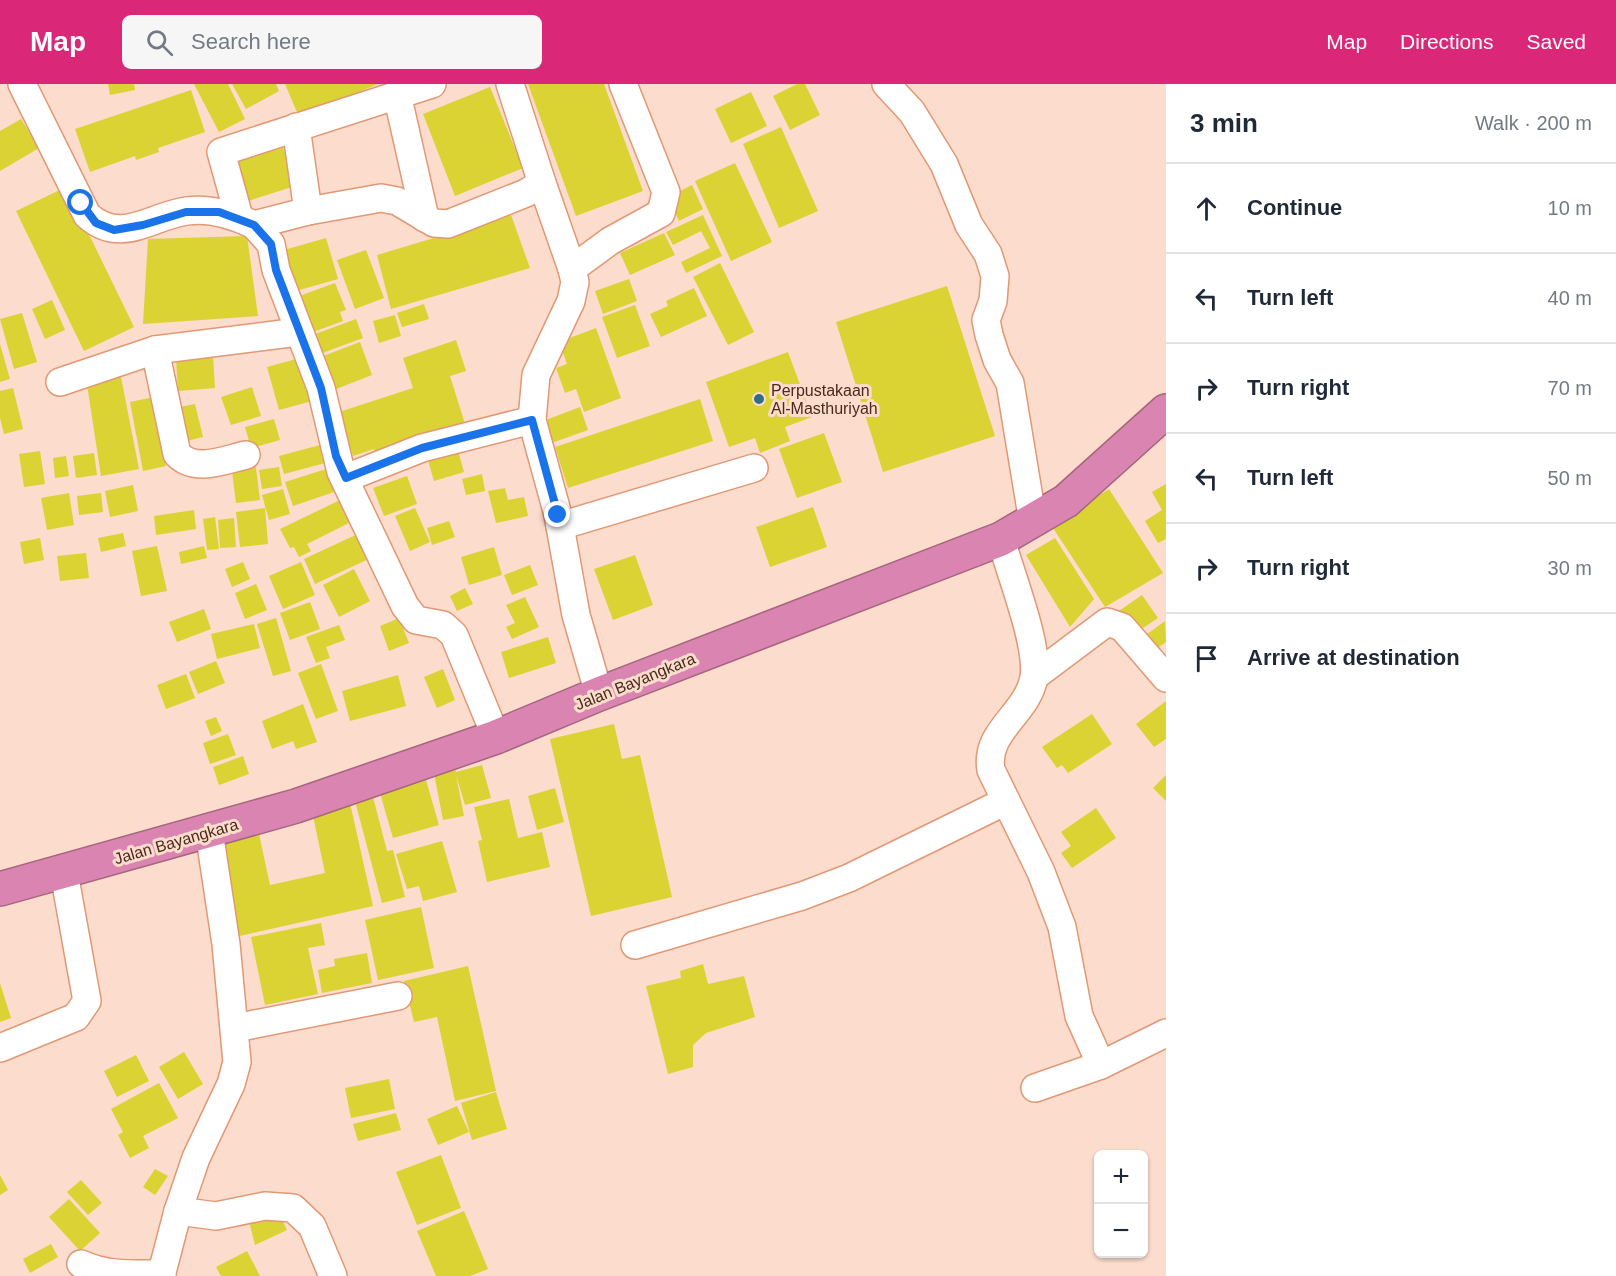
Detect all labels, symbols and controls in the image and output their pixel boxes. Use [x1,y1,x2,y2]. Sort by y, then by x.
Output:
search box [122,15,542,69]
text: Map [30,26,86,57]
icon: search [143,26,176,59]
text: Search here [191,29,311,54]
text: Map [1326,30,1367,53]
text: Directions [1400,30,1493,53]
text: Saved [1526,30,1586,53]
text: 3 min [1190,108,1258,138]
text: Walk · 200 m [1475,112,1592,134]
route start [67,189,93,215]
icon: ahead [1190,192,1223,225]
text: Continue [1247,195,1342,220]
text: 10 m [1548,197,1592,219]
icon: left [1190,282,1223,315]
text: Turn left [1247,285,1333,310]
text: 40 m [1548,287,1592,309]
icon: right [1190,372,1223,405]
text: Turn right [1247,375,1349,400]
text: 70 m [1548,377,1592,399]
place label: Perpustakaan Al-Masthuriyah [771,382,878,417]
marker: Perpustakaan Al-Masthuriyah [752,392,766,406]
icon: left [1190,462,1223,495]
text: Turn left [1247,465,1333,490]
text: 50 m [1548,467,1592,489]
route end [544,501,570,527]
icon: right [1190,552,1223,585]
text: Turn right [1247,555,1349,580]
text: 30 m [1548,557,1592,579]
icon: arrive [1190,642,1223,675]
text: Arrive at destination [1247,645,1460,670]
street label: Jalan Bayangkara [573,650,698,713]
street label: Jalan Bayangkara [112,816,240,867]
map controls [1094,1150,1148,1258]
button: + [1094,1150,1148,1204]
button: − [1094,1204,1148,1258]

